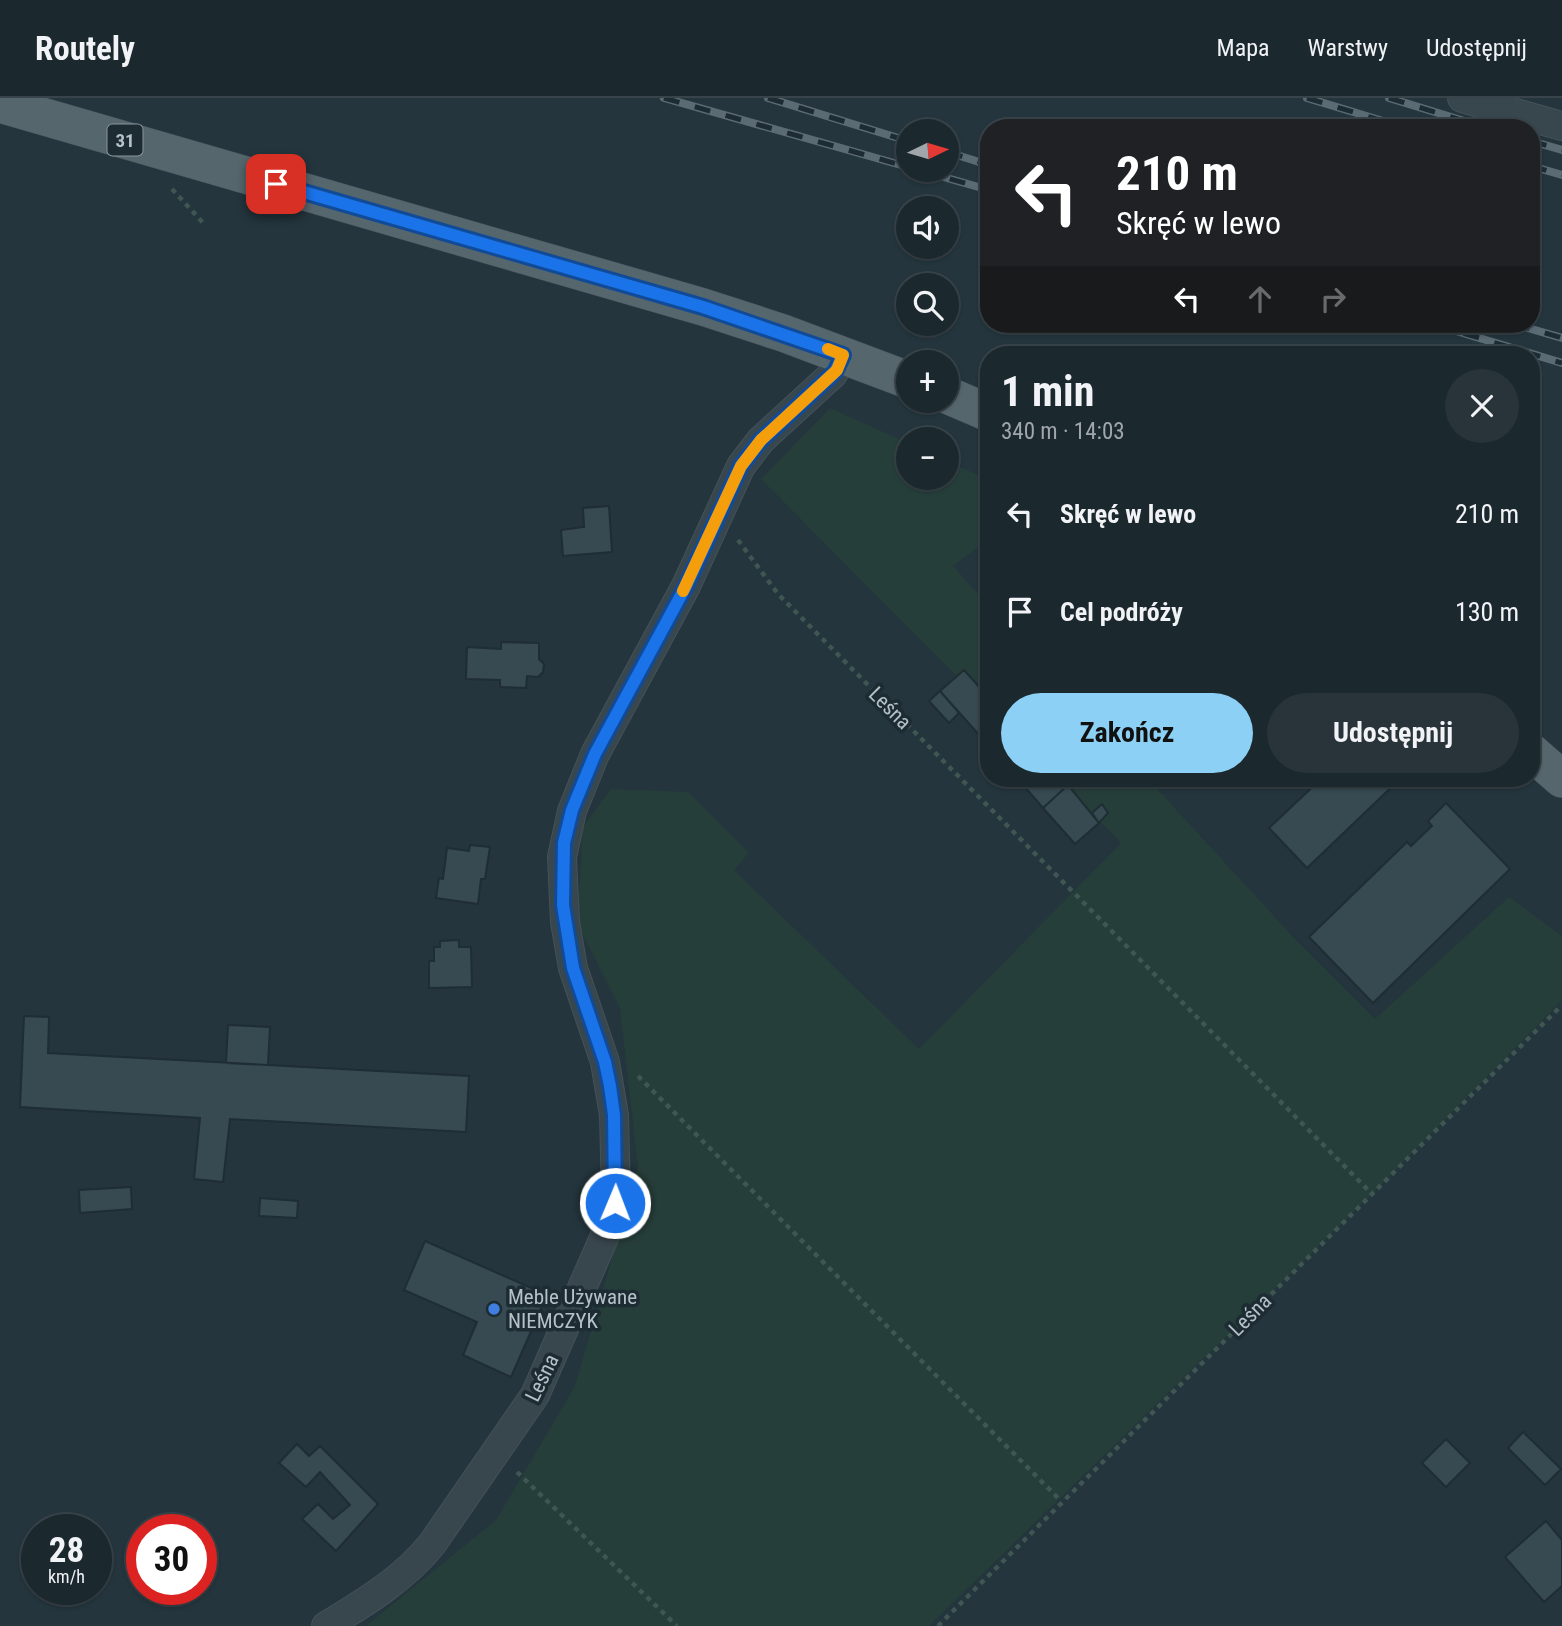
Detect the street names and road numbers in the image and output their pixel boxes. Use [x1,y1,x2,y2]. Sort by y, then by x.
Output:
road number: 31 [108,124,142,156]
street label: Leśna [864,682,916,734]
street label: Leśna [1224,1289,1276,1341]
street label: Leśna [520,1350,564,1406]

